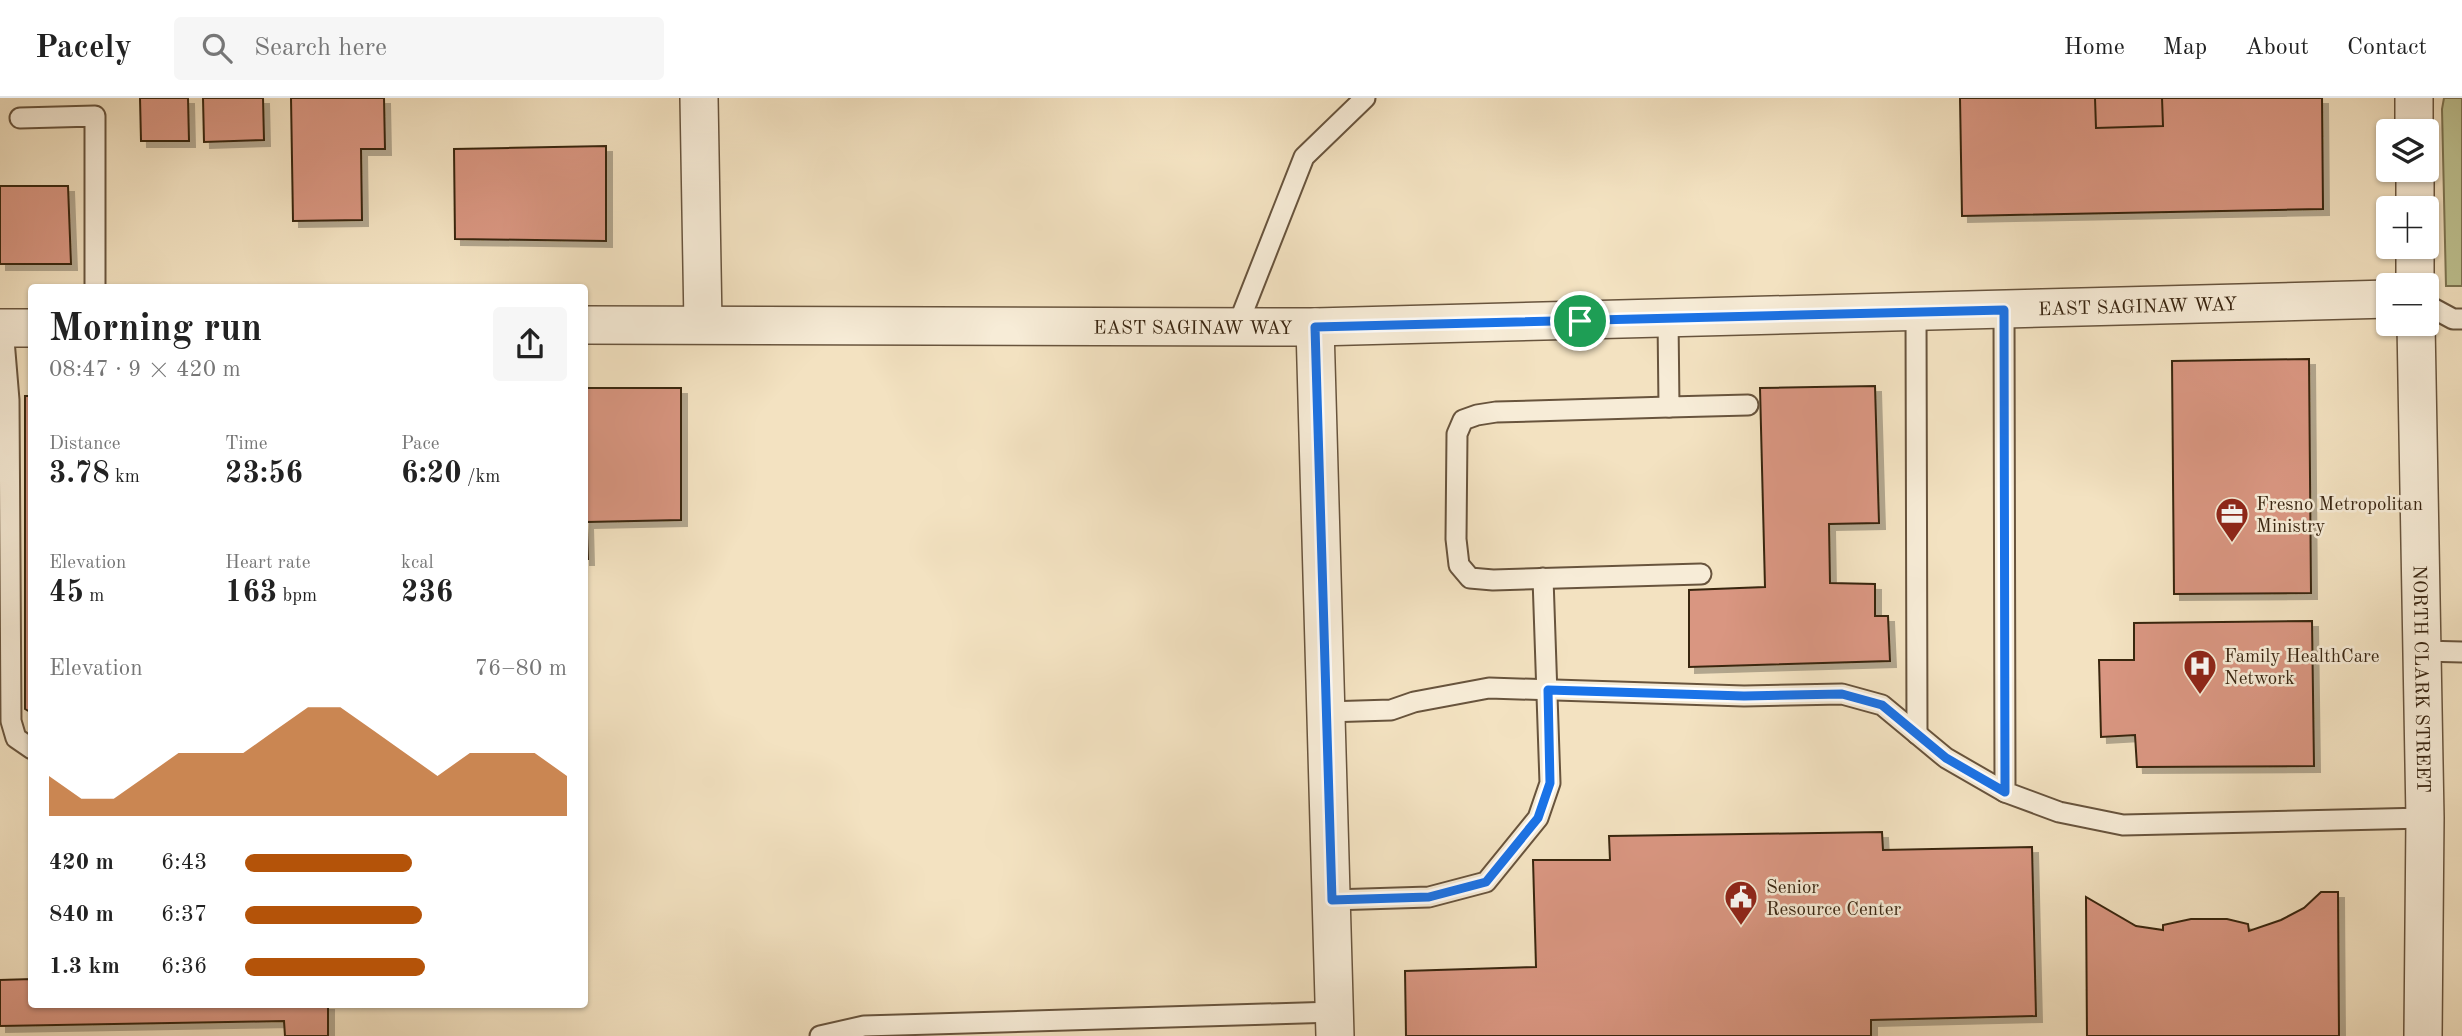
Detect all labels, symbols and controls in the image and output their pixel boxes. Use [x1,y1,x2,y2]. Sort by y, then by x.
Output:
search box [174,17,664,80]
icon: search [198,29,236,67]
text: Pacely [35,32,132,65]
text: Search here [254,35,387,61]
text: Home [2064,36,2125,60]
text: Map [2163,36,2207,60]
text: About [2245,36,2309,60]
text: Contact [2347,36,2427,60]
map controls [2376,119,2439,336]
button: layers [2376,119,2439,182]
button: + [2376,196,2439,259]
button: − [2376,273,2439,336]
pin [1550,291,1610,351]
street label: EAST SAGINAW WAY [2038,296,2238,320]
icon: arrive [1561,302,1599,340]
button: share [493,307,567,381]
text: Morning run [49,311,262,349]
street label: EAST SAGINAW WAY [1093,319,1293,339]
text: 08:47 · 9 × 420 m [49,358,241,381]
text: Distance [49,435,121,454]
text: Time [225,435,268,454]
text: Pace [401,435,440,454]
text: 3.78 [49,459,110,489]
text: 23:56 [225,459,303,489]
text: 6:20 [401,459,462,489]
text: km [110,468,140,487]
text: /km [462,468,500,487]
office icon: Fresno Metropolitan Ministry [2213,495,2251,544]
place label: Fresno Metropolitan Ministry [2256,496,2423,537]
text: Elevation [49,554,126,573]
text: Heart rate [225,554,310,573]
text: kcal [401,554,434,573]
street label: NORTH CLARK STREET [2408,565,2432,793]
text: 45 [49,578,84,608]
text: 163 [225,578,277,608]
text: 236 [401,578,453,608]
text: m [84,587,104,606]
text: bpm [277,587,317,606]
hospital icon: Family HealthCare Network [2181,647,2219,696]
place label: Family HealthCare Network [2224,648,2380,689]
text: Elevation [49,657,143,680]
text: 76–80 m [475,657,567,680]
text: 420 m [49,851,114,874]
text: 6:43 [161,851,207,874]
public building icon: Senior Resource Center [1722,878,1760,927]
place label: Senior Resource Center [1766,879,1901,920]
text: 840 m [49,903,114,926]
text: 6:37 [161,903,207,926]
text: 1.3 km [49,955,120,978]
text: 6:36 [161,955,207,978]

